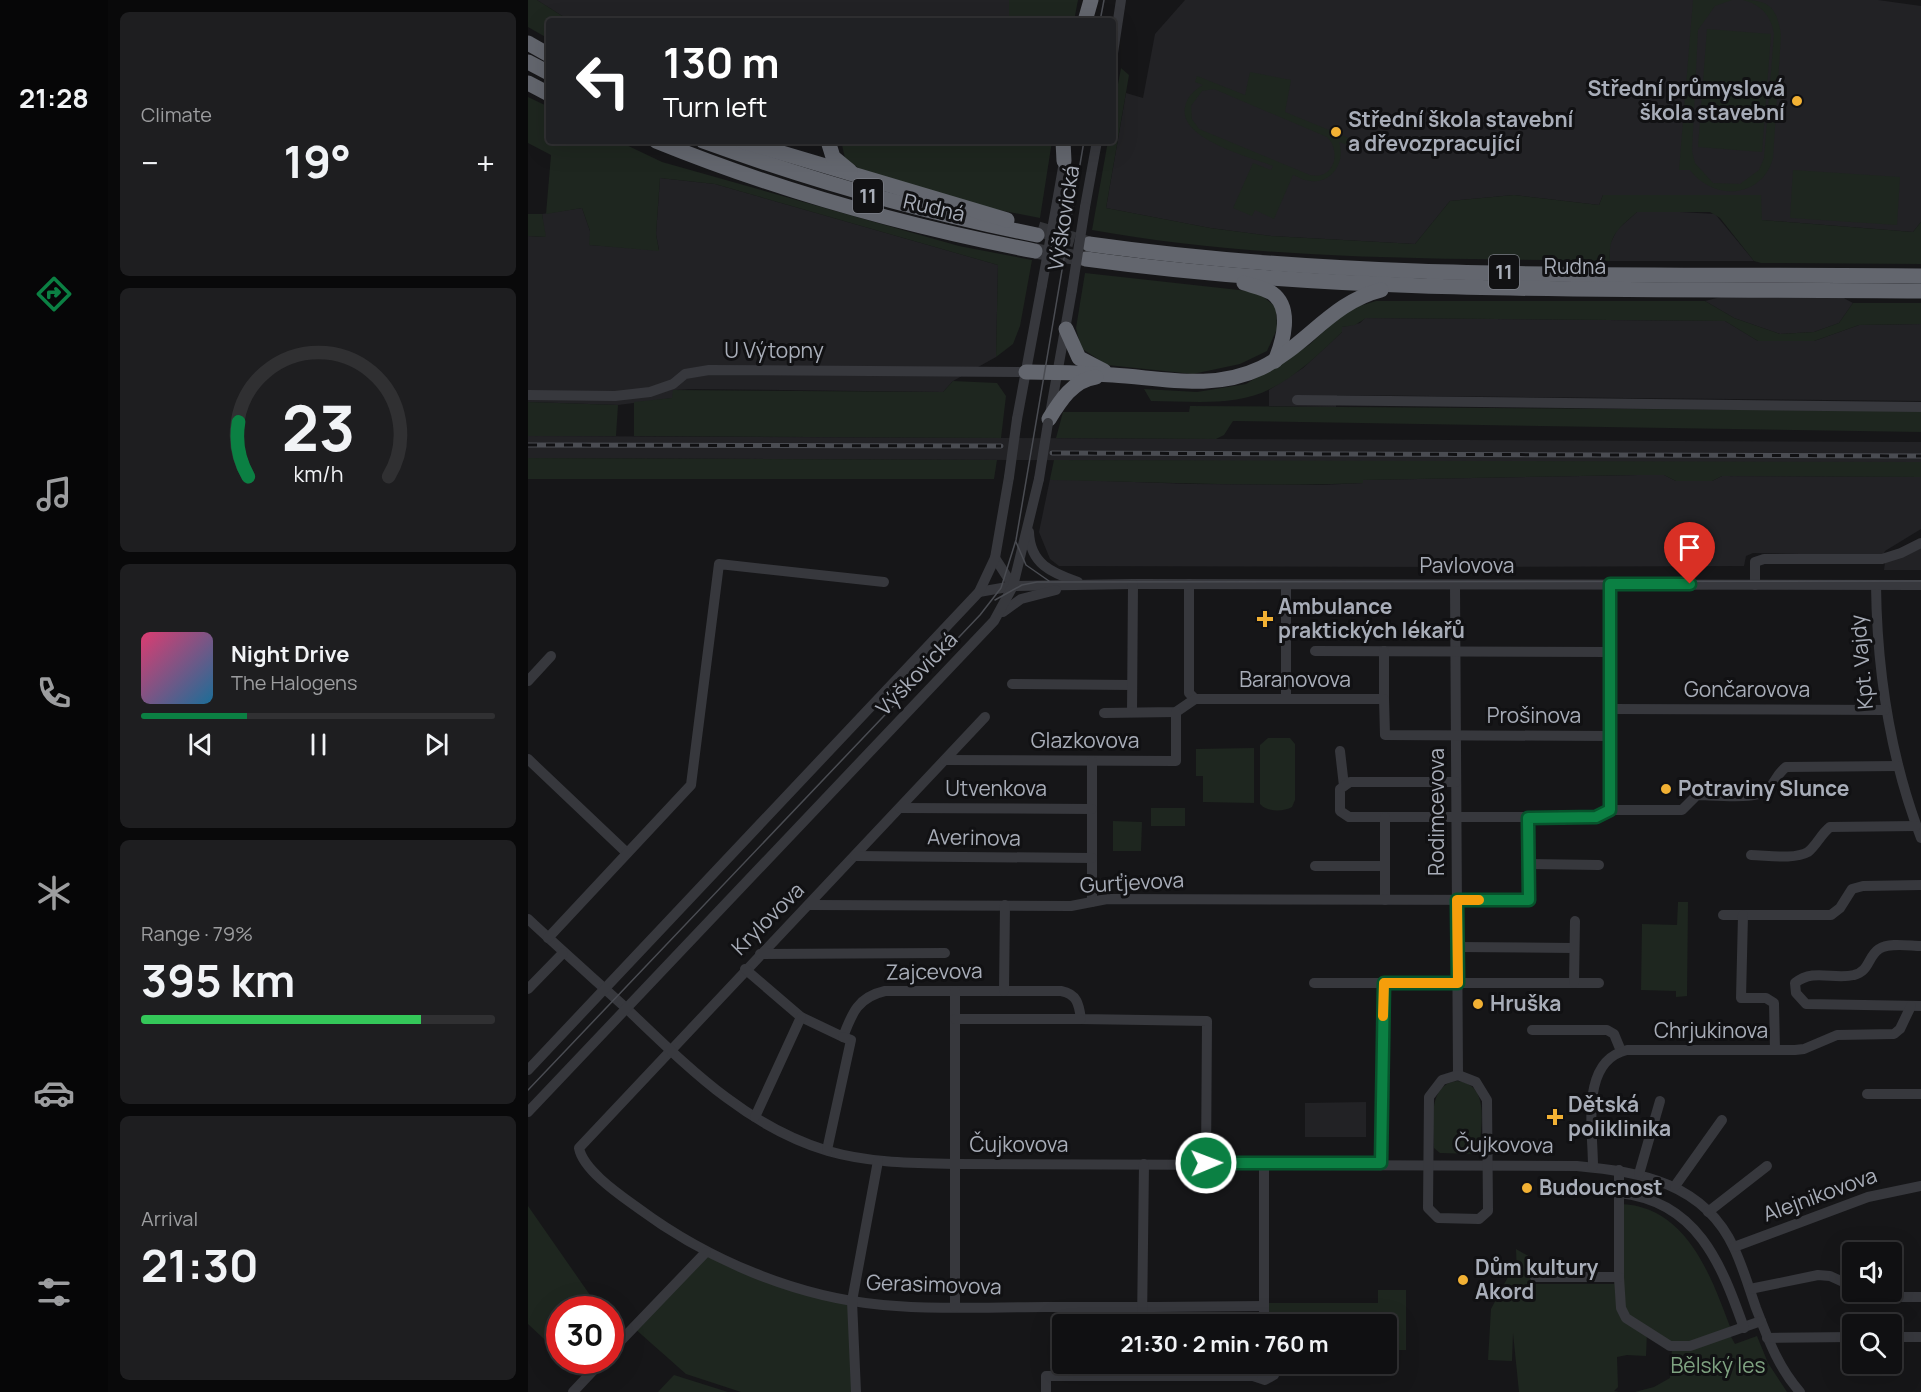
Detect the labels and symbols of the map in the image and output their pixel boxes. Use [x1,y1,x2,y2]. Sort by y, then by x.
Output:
place label: Střední průmyslová škola stavební [1588,74,1785,126]
marker: Střední průmyslová škola stavební [1790,94,1804,108]
place label: Střední škola stavební a dřevozpracující [1348,105,1574,157]
marker: Střední škola stavební a dřevozpracující [1329,125,1343,139]
street label: Výškovická [1041,163,1085,273]
road number: 11 [853,179,883,213]
street label: Rudná [901,186,968,228]
street label: Rudná [1544,252,1606,280]
road number: 11 [1489,255,1519,289]
street label: U Výtopny [724,336,824,364]
pin [1664,522,1715,584]
street label: Pavlovova [1420,551,1514,579]
place label: Ambulance praktických lékařů [1278,592,1465,644]
marker: Ambulance praktických lékařů [1256,610,1274,628]
street label: Kpt. Vajdy [1843,614,1879,711]
street label: Výškovická [869,625,963,721]
street label: Baranovova [1239,665,1351,693]
street label: Gončarovova [1684,675,1810,703]
street label: Prošinova [1487,701,1581,729]
street label: Glazkovova [1031,726,1139,754]
street label: Rodimcevova [1422,748,1450,876]
street label: Utvenkova [945,774,1047,802]
place label: Potraviny Slunce [1678,774,1849,802]
marker: Potraviny Slunce [1659,782,1673,796]
street label: Averinova [927,822,1021,852]
street label: Gurťjevova [1079,865,1185,899]
street label: Krylovova [725,876,810,961]
street label: Zajcevova [885,956,983,986]
place label: Hruška [1490,989,1561,1017]
marker: Hruška [1471,997,1485,1011]
street label: Chrjukinova [1654,1016,1768,1044]
place label: Dětská poliklinika [1568,1090,1671,1142]
marker: Dětská poliklinika [1546,1108,1564,1126]
street label: Čujkovova [1454,1129,1554,1159]
street label: Čujkovova [970,1130,1068,1158]
position arrow [1174,1131,1238,1195]
street label: Alejnikovova [1759,1161,1880,1228]
place label: Budoucnost [1539,1173,1663,1201]
marker: Budoucnost [1520,1181,1534,1195]
place label: Dům kultury Akord [1475,1253,1599,1305]
street label: Gerasimovova [866,1268,1002,1300]
marker: Dům kultury Akord [1456,1273,1470,1287]
speed limit sign: 30 [546,1296,624,1374]
park label: Bělský les [1671,1351,1765,1379]

